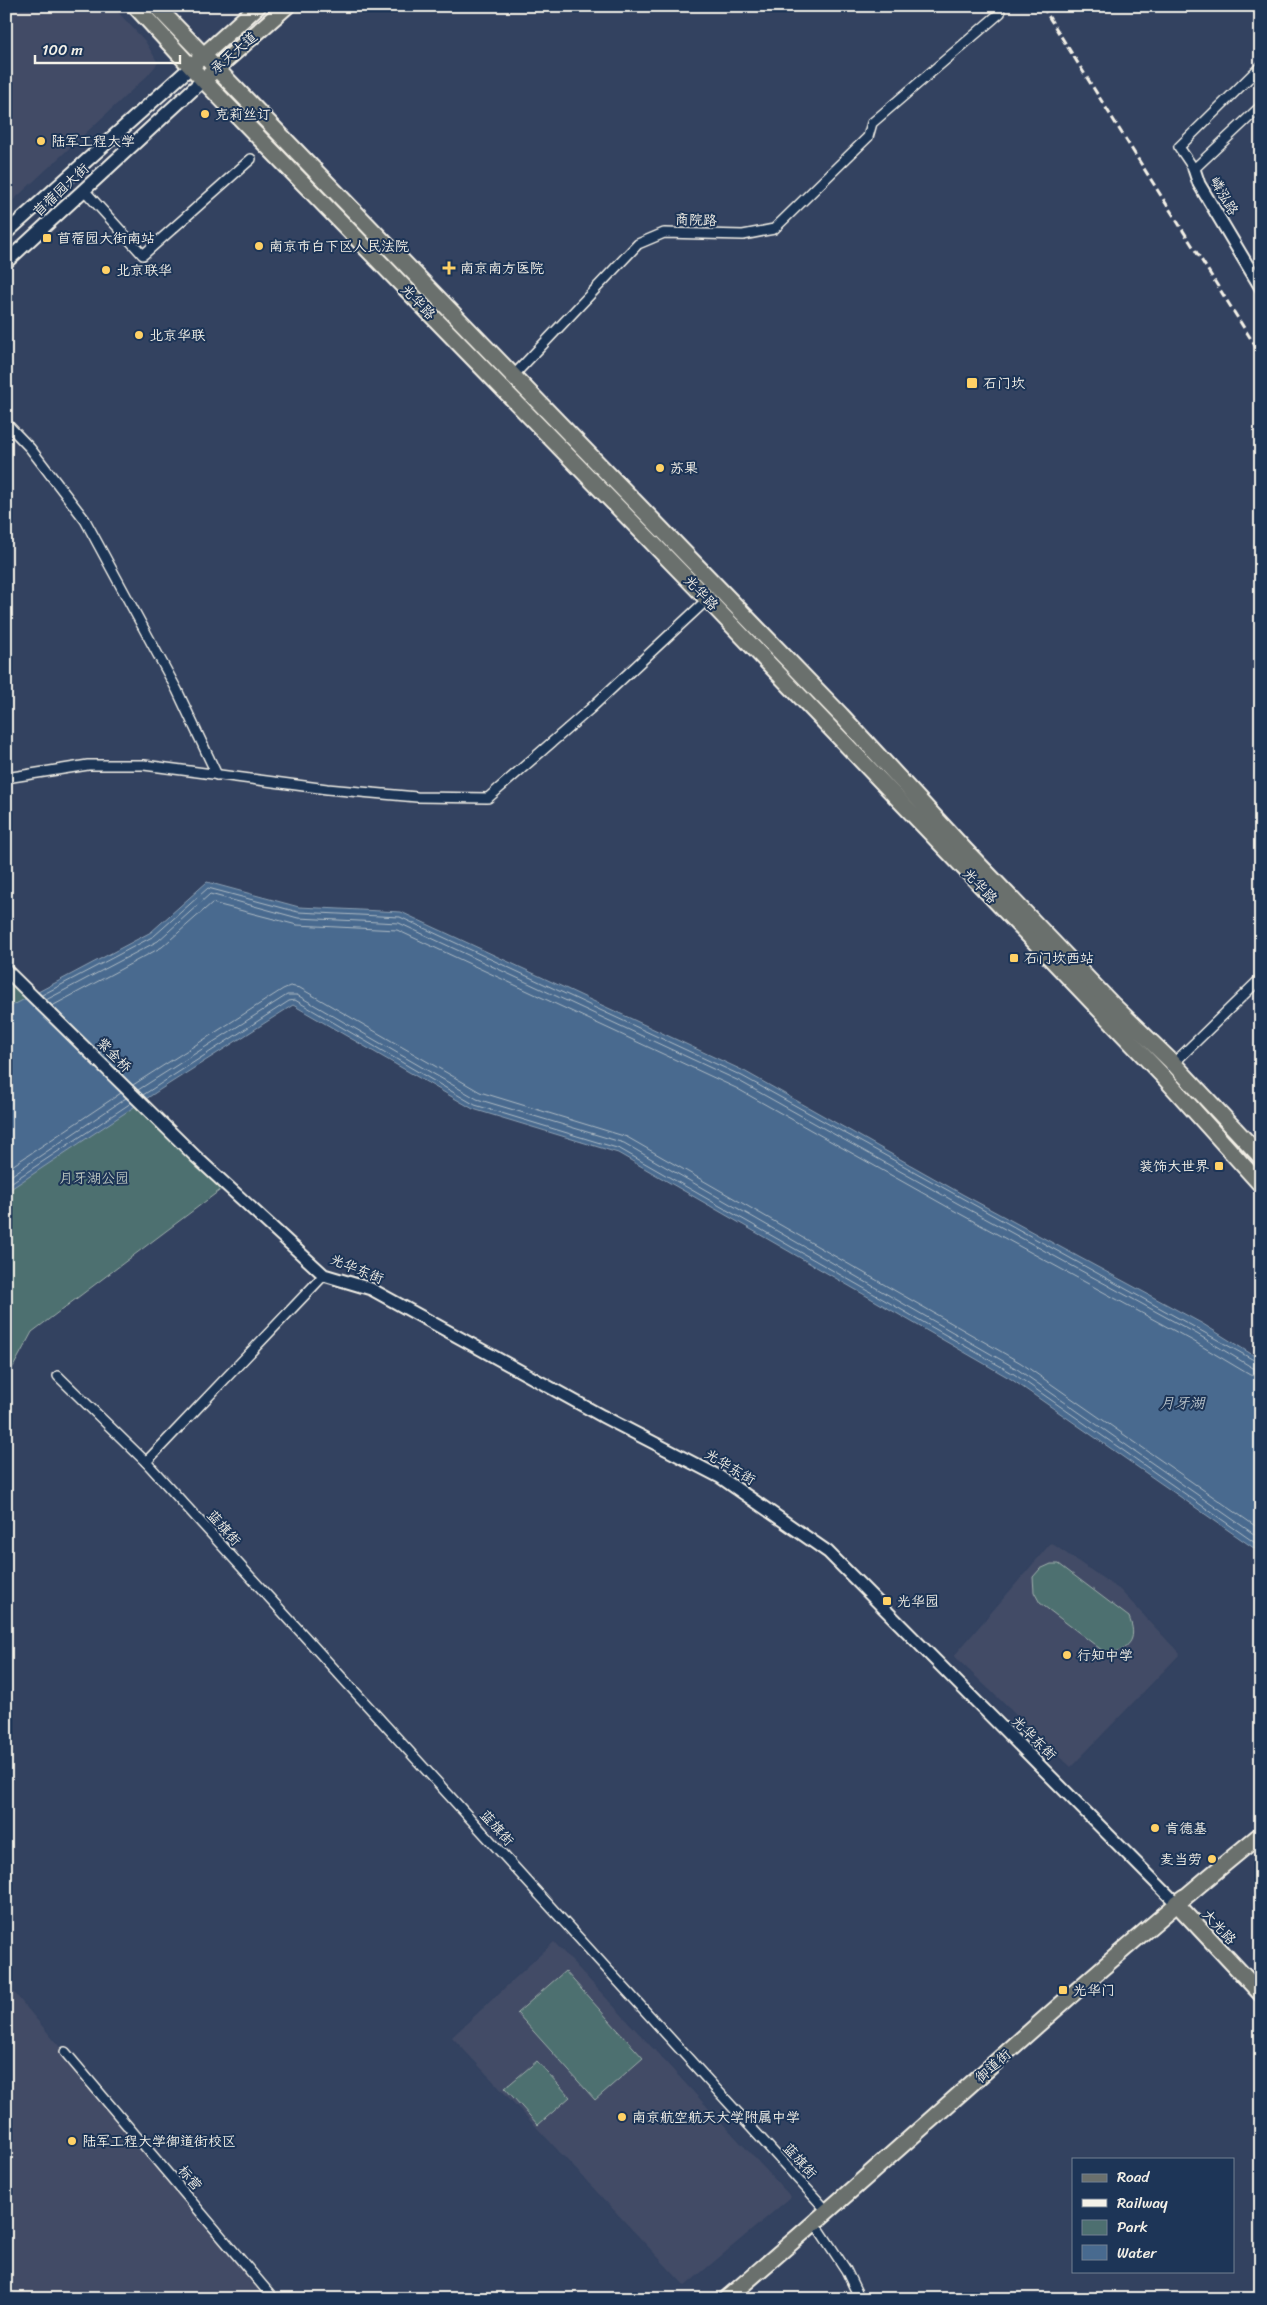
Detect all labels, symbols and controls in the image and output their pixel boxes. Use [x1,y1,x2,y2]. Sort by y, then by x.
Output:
street label: 承天大道 [205,25,263,81]
scale bar [35,32,180,64]
text: 100 m [42,37,83,63]
place label: 克莉丝订 [215,102,271,127]
marker: 克莉丝订 [199,108,211,120]
place label: 陆军工程大学 [51,129,135,154]
marker: 陆军工程大学 [35,135,47,147]
street label: 苜蓿园大街 [27,157,95,223]
street label: 嶙泓路 [1203,172,1245,220]
street label: 商院路 [675,207,717,233]
place label: 苜蓿园大街南站 [57,226,155,251]
marker: 苜蓿园大街南站 [41,232,53,244]
place label: 南京市白下区人民法院 [269,234,409,259]
marker: 南京市白下区人民法院 [253,240,265,252]
place label: 南京南方医院 [460,256,544,281]
place label: 北京联华 [116,258,172,283]
marker: 南京南方医院 [442,261,456,275]
marker: 北京联华 [100,264,112,276]
street label: 光华路 [394,278,442,326]
place label: 北京华联 [149,323,206,348]
marker: 北京华联 [133,329,145,341]
place label: 石门坎 [983,371,1025,396]
marker: 石门坎 [965,376,979,390]
place label: 苏果 [670,456,698,481]
marker: 苏果 [654,462,666,474]
street label: 光华路 [677,569,725,617]
street label: 光华路 [956,862,1004,910]
place label: 石门坎西站 [1024,946,1094,971]
marker: 石门坎西站 [1008,952,1020,964]
street label: 紫金桥 [90,1031,138,1079]
place label: 装饰大世界 [1139,1154,1209,1179]
marker: 装饰大世界 [1213,1160,1225,1172]
park label: 月牙湖公园 [59,1166,129,1191]
street label: 光华东街 [326,1247,388,1291]
water label: 月牙湖 [1159,1390,1206,1416]
street label: 光华东街 [700,1442,760,1492]
street label: 蓝旗街 [201,1504,247,1552]
place label: 光华园 [897,1589,939,1614]
marker: 光华园 [881,1595,893,1607]
place label: 行知中学 [1077,1643,1133,1668]
marker: 行知中学 [1061,1649,1073,1661]
street label: 光华东街 [1005,1709,1063,1767]
street label: 蓝旗街 [474,1804,520,1852]
place label: 肯德基 [1165,1816,1207,1841]
marker: 肯德基 [1149,1822,1161,1834]
place label: 麦当劳 [1160,1847,1202,1872]
marker: 麦当劳 [1206,1853,1218,1865]
street label: 大光路 [1196,1903,1242,1951]
place label: 光华门 [1073,1978,1115,2003]
marker: 光华门 [1057,1984,1069,1996]
street label: 御道街 [969,2043,1017,2089]
place label: 南京航空航天大学附属中学 [632,2105,800,2130]
marker: 南京航空航天大学附属中学 [616,2111,628,2123]
place label: 陆军工程大学御道街校区 [82,2129,236,2154]
marker: 陆军工程大学御道街校区 [66,2135,78,2147]
street label: 蓝旗街 [777,2137,823,2185]
legend [1072,2158,1234,2272]
street label: 标营 [171,2159,209,2197]
text: Road [1117,2164,1150,2190]
text: Railway [1117,2190,1168,2216]
text: Park [1117,2214,1148,2240]
text: Water [1117,2240,1157,2266]

